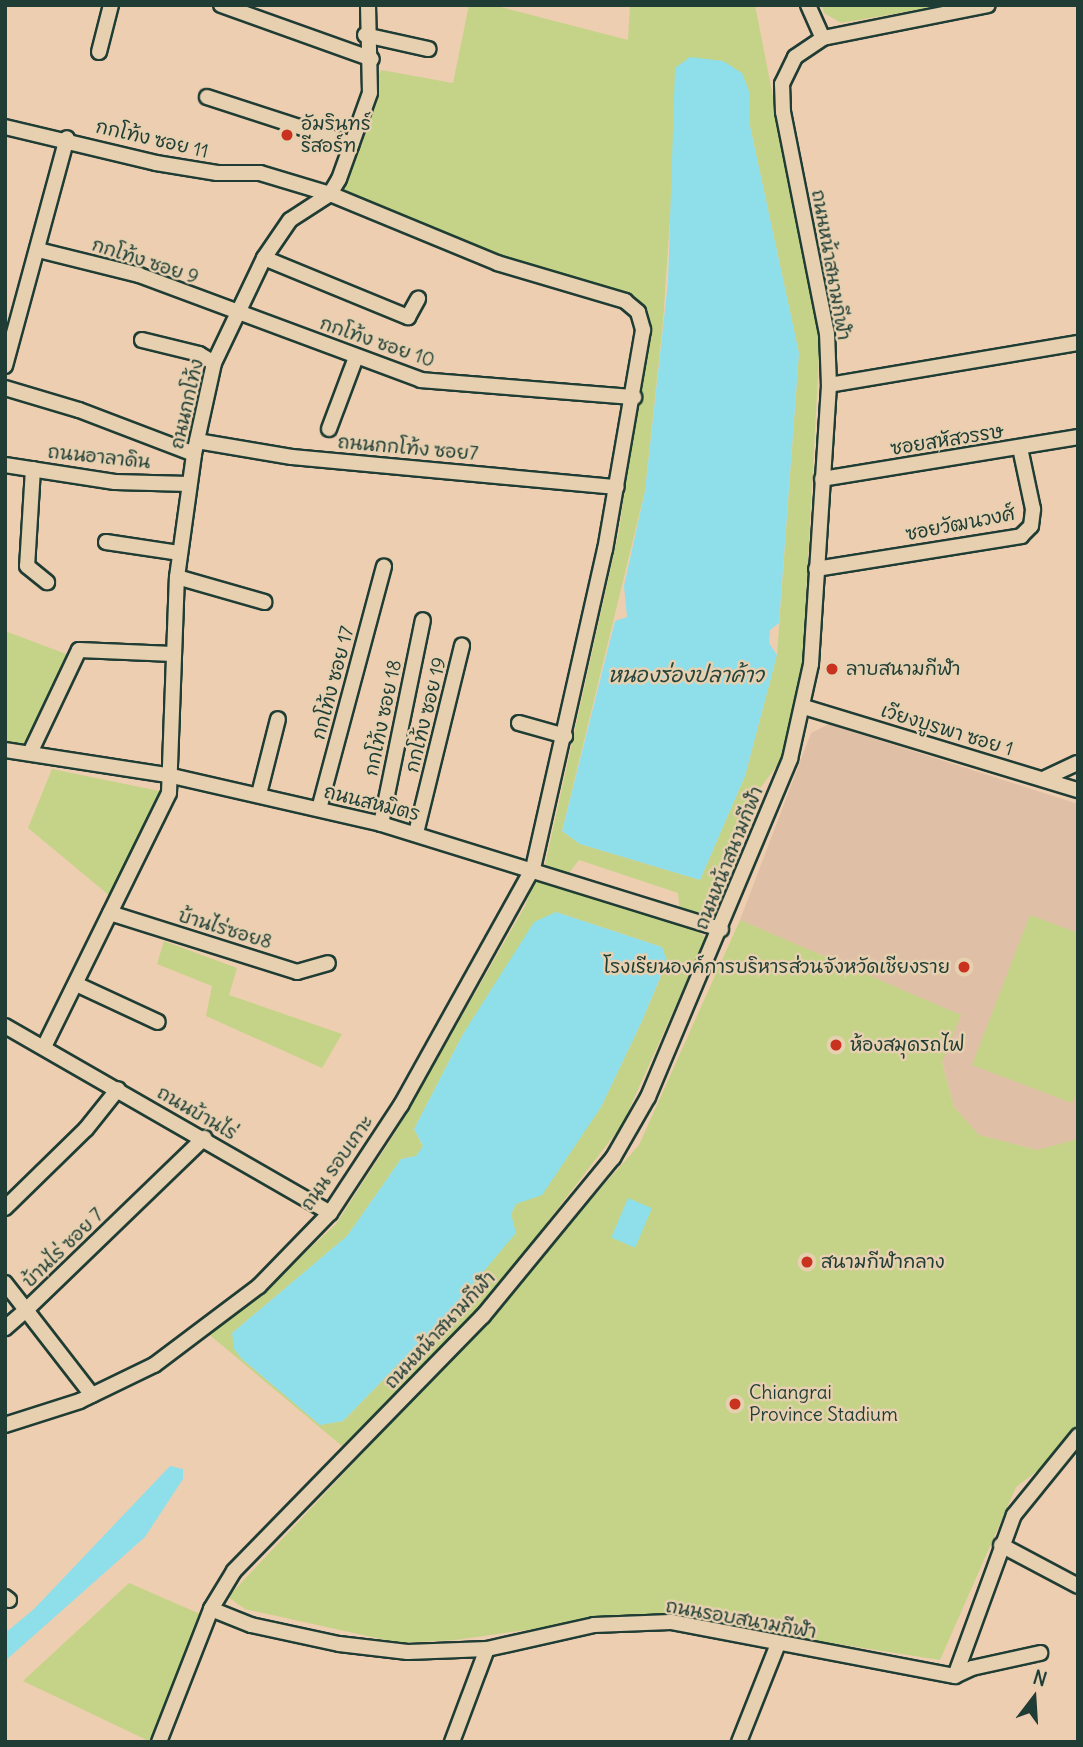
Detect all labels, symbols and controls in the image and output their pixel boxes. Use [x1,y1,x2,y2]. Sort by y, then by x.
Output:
place label: อัมรินทร์ รีสอร์ท [301,113,371,157]
street label: กกโท้ง ซอย 11 [93,115,211,163]
marker: อัมรินทร์ รีสอร์ท [279,127,295,143]
street label: ถนนหน้าสนามกีฬา [807,188,855,342]
street label: กกโท้ง ซอย 9 [89,233,201,289]
street label: กกโท้ง ซอย 10 [317,312,437,372]
street label: ถนนกกโท้ง [166,357,208,451]
street label: ซอยสหัสวรรษ [889,420,1005,460]
street label: ถนนกกโท้ง ซอย7 [337,430,479,466]
street label: ถนนอาลาดิน [47,440,151,474]
street label: ซอยวัฒนวงศ์ [904,502,1016,546]
street label: กกโท้ง ซอย 17 [307,624,359,742]
street label: กกโท้ง ซอย 19 [401,655,451,775]
street label: กกโท้ง ซอย 18 [360,658,406,778]
place label: ลาบสนามกีฬา [846,658,961,680]
marker: ลาบสนามกีฬา [824,661,840,677]
water label: หนองร่องปลาค้าว [608,662,764,688]
street label: เวียงบูรพา ซอย 1 [878,699,1016,761]
street label: ถนนสหมิตร [322,780,422,826]
street label: ถนนหน้าสนามกีฬา [690,783,768,933]
street label: บ้านไร่ซอย8 [175,904,275,954]
place label: โรงเรียนองค์การบริหารส่วนจังหวัดเชียงราย [603,956,950,978]
marker: โรงเรียนองค์การบริหารส่วนจังหวัดเชียงราย [956,959,972,975]
place label: ห้องสมุดรถไฟ [850,1034,965,1056]
marker: ห้องสมุดรถไฟ [828,1037,844,1053]
street label: ถนนบ้านไร่ [153,1081,241,1145]
street label: ถนน รอบเกาะ [296,1111,378,1215]
street label: บ้านไร่ ซอย 7 [18,1204,108,1292]
place label: สนามกีฬากลาง [821,1251,945,1273]
marker: สนามกีฬากลาง [799,1254,815,1270]
street label: ถนนหน้าสนามกีฬา [380,1266,500,1394]
place label: Chiangrai Province Stadium [749,1382,898,1426]
marker: Chiangrai Province Stadium [727,1396,743,1412]
street label: ถนนรอบสนามกีฬา [664,1595,818,1643]
north arrow [999,1663,1069,1733]
text: N [1030,1665,1050,1691]

